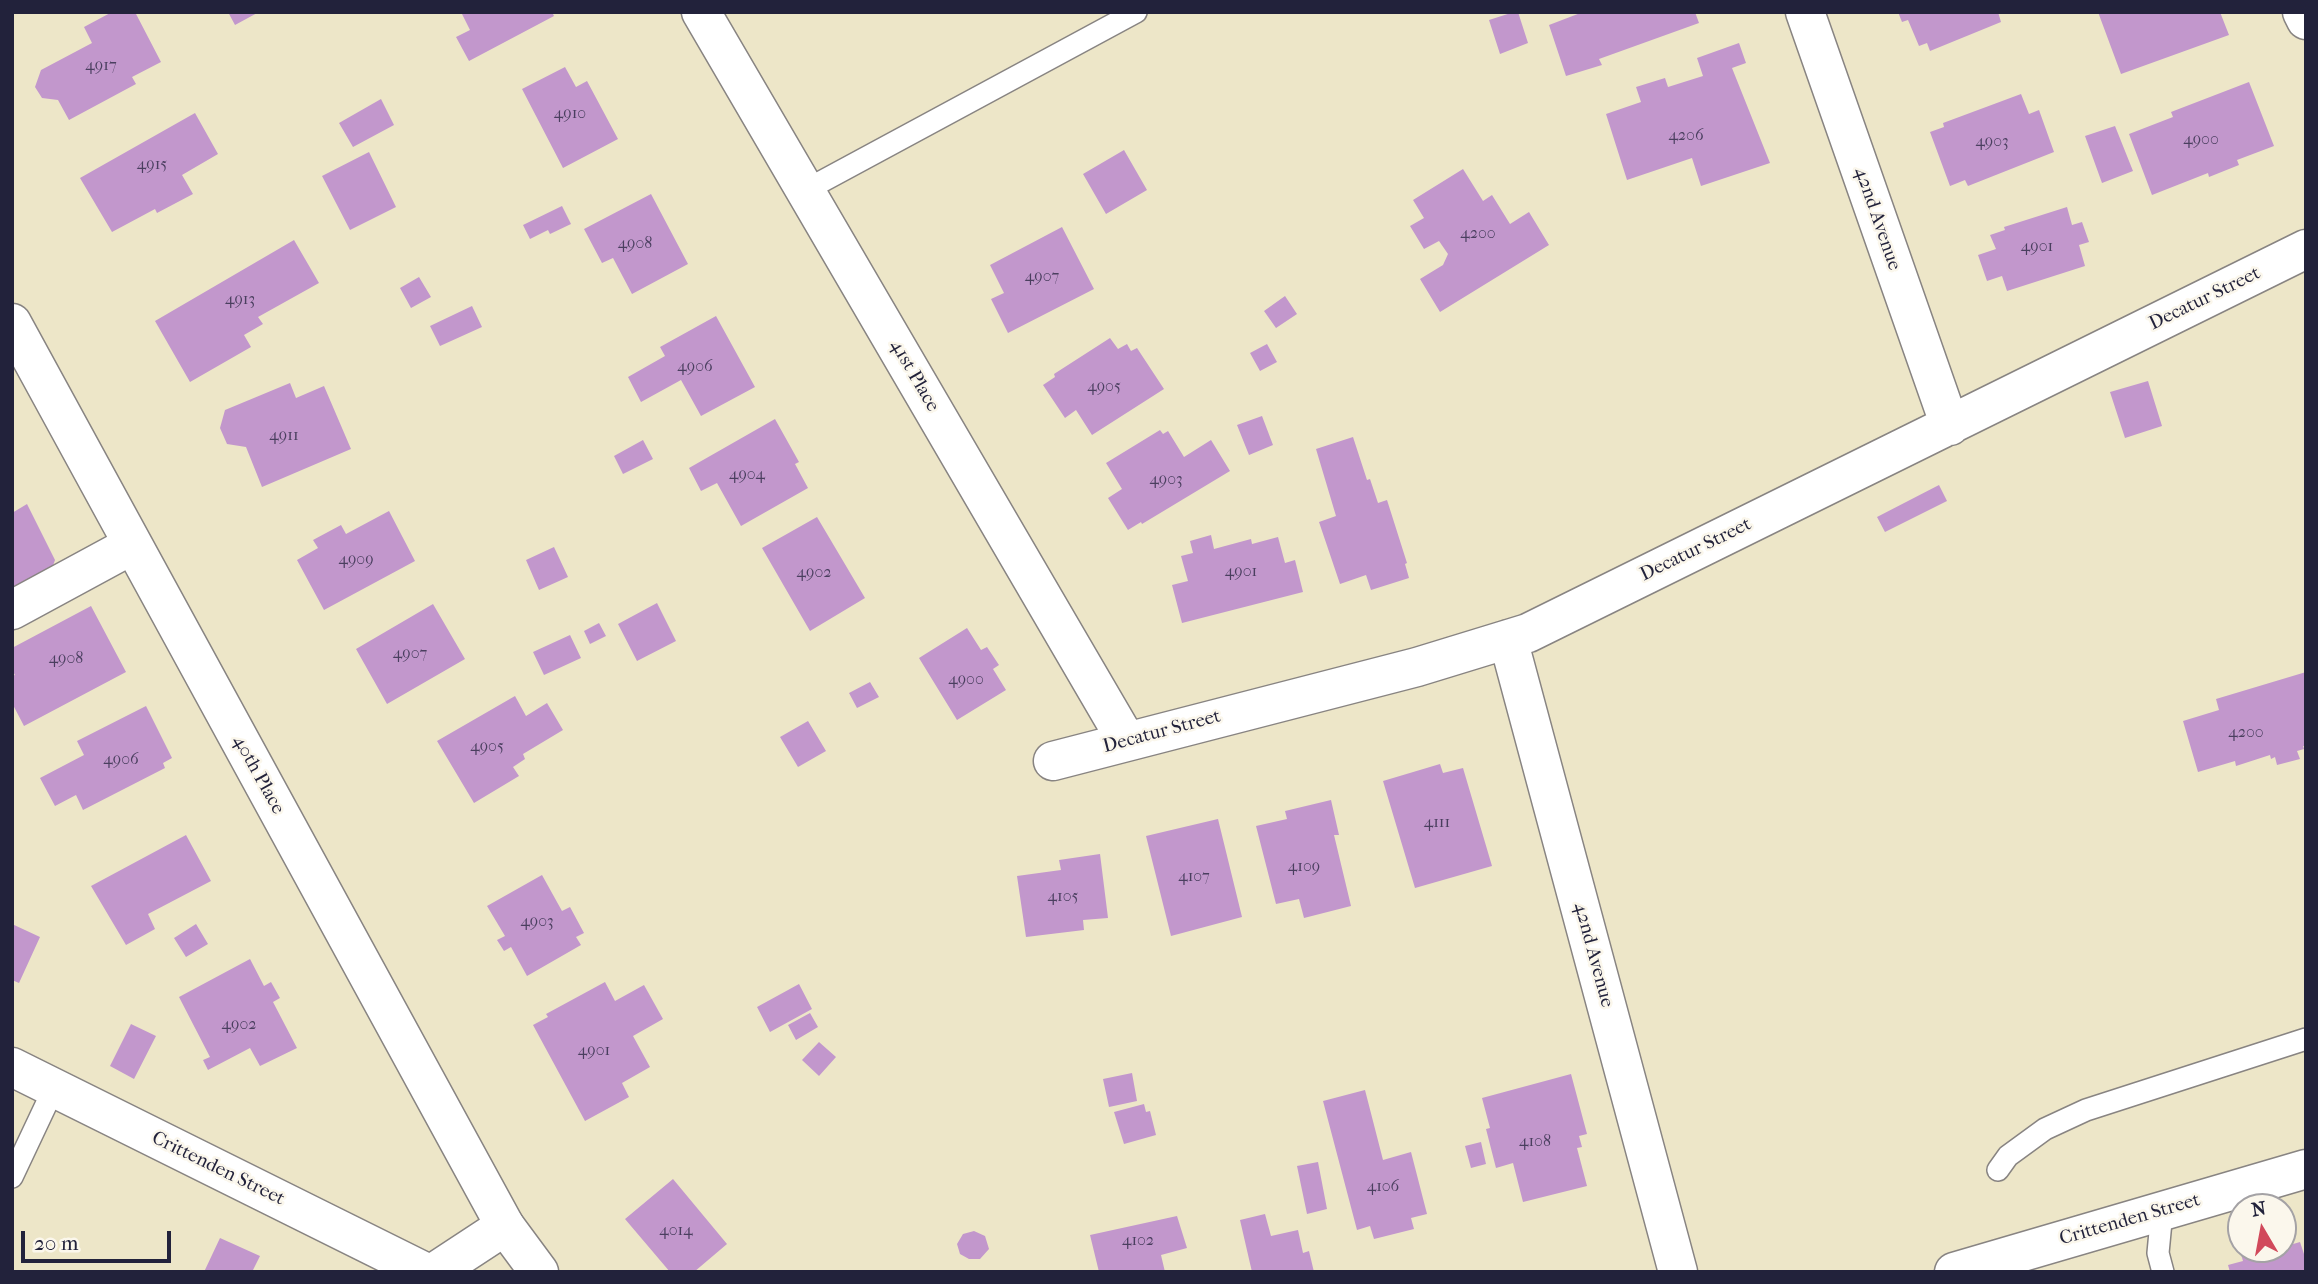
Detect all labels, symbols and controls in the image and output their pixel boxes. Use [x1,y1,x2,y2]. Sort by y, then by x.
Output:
house number: 4917 [85,56,117,76]
house number: 4910 [554,104,586,124]
house number: 4206 [1668,126,1704,146]
house number: 4900 [2183,130,2219,150]
house number: 4903 [1975,132,2009,152]
house number: 4915 [137,155,167,175]
street label: 42nd Avenue [1849,164,1905,274]
house number: 4200 [1460,224,1496,244]
house number: 4908 [618,234,652,254]
house number: 4901 [2021,237,2053,257]
street label: Decatur Street [2146,262,2264,336]
house number: 4907 [1025,267,1059,287]
house number: 4913 [225,290,255,310]
street label: 41st Place [884,336,944,416]
house number: 4906 [677,357,713,377]
house number: 4905 [1087,377,1121,397]
house number: 4911 [269,426,299,446]
house number: 4904 [729,465,765,485]
house number: 4903 [1149,470,1183,490]
street label: Decatur Street [1637,513,1755,587]
house number: 4909 [338,550,374,570]
house number: 4901 [1225,562,1257,582]
house number: 4902 [797,563,831,583]
house number: 4907 [393,644,427,664]
house number: 4908 [49,649,83,669]
house number: 4900 [948,670,984,690]
street label: Decatur Street [1101,705,1223,759]
house number: 4200 [2228,723,2264,743]
street label: 40th Place [227,732,289,818]
house number: 4905 [470,737,504,757]
house number: 4906 [103,750,139,770]
house number: 4111 [1424,813,1450,833]
house number: 4109 [1288,857,1320,877]
house number: 4107 [1178,867,1210,887]
house number: 4105 [1048,887,1078,907]
street label: 42nd Avenue [1568,900,1618,1010]
house number: 4903 [520,912,554,932]
house number: 4902 [222,1015,256,1035]
house number: 4901 [578,1041,610,1061]
street label: Crittenden Street [148,1127,288,1211]
house number: 4108 [1519,1132,1551,1152]
house number: 4106 [1367,1177,1399,1197]
street label: Crittenden Street [2057,1189,2203,1251]
north arrow [2227,1193,2297,1263]
text: N [2250,1197,2268,1221]
scale bar [24,1218,175,1262]
house number: 4014 [659,1221,693,1241]
text: 20 m [34,1231,78,1255]
house number: 4102 [1122,1231,1154,1251]

